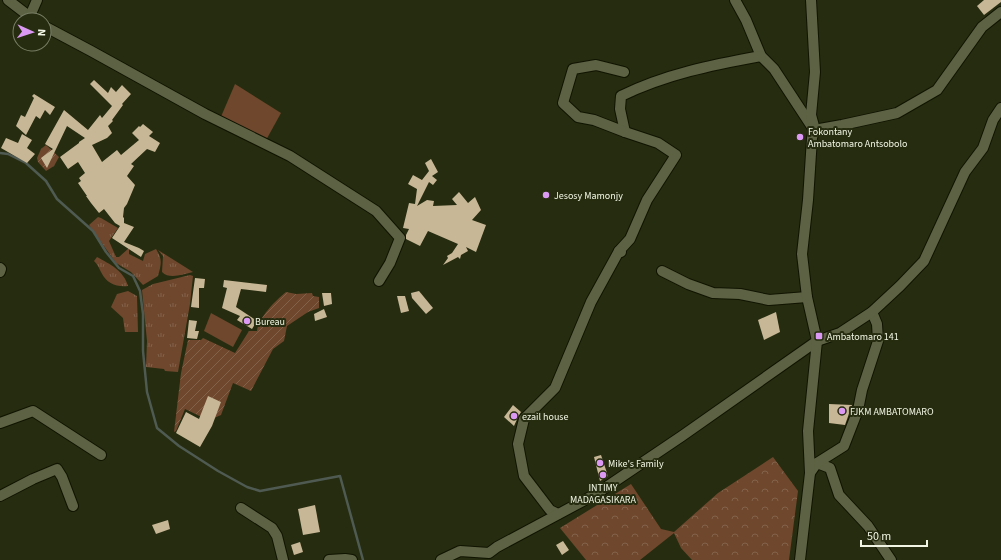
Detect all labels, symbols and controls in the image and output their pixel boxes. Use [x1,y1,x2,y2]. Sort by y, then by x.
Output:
north arrow [12,12,52,52]
text: N [34,28,49,37]
place label: Fokontany Ambatomaro Antsobolo [808,125,908,151]
marker: Fokontany Ambatomaro Antsobolo [795,132,805,142]
place label: Jesosy Mamonjy [554,189,623,203]
marker: Jesosy Mamonjy [541,190,551,200]
place label: Bureau [255,315,285,329]
marker: Bureau [242,316,252,326]
place label: Ambatomaro 141 [827,330,899,344]
marker: Ambatomaro 141 [814,331,824,341]
place label: FJKM AMBATOMARO [850,405,934,419]
marker: FJKM AMBATOMARO [837,406,847,416]
place label: ezail house [522,410,569,424]
marker: ezail house [509,411,519,421]
place label: Mike's Family [608,457,664,471]
marker: Mike's Family [595,458,605,468]
marker: INTIMY MADAGASIKARA [598,470,608,480]
place label: INTIMY MADAGASIKARA [570,481,636,507]
scale bar [861,522,927,548]
text: 50 m [867,528,891,545]

